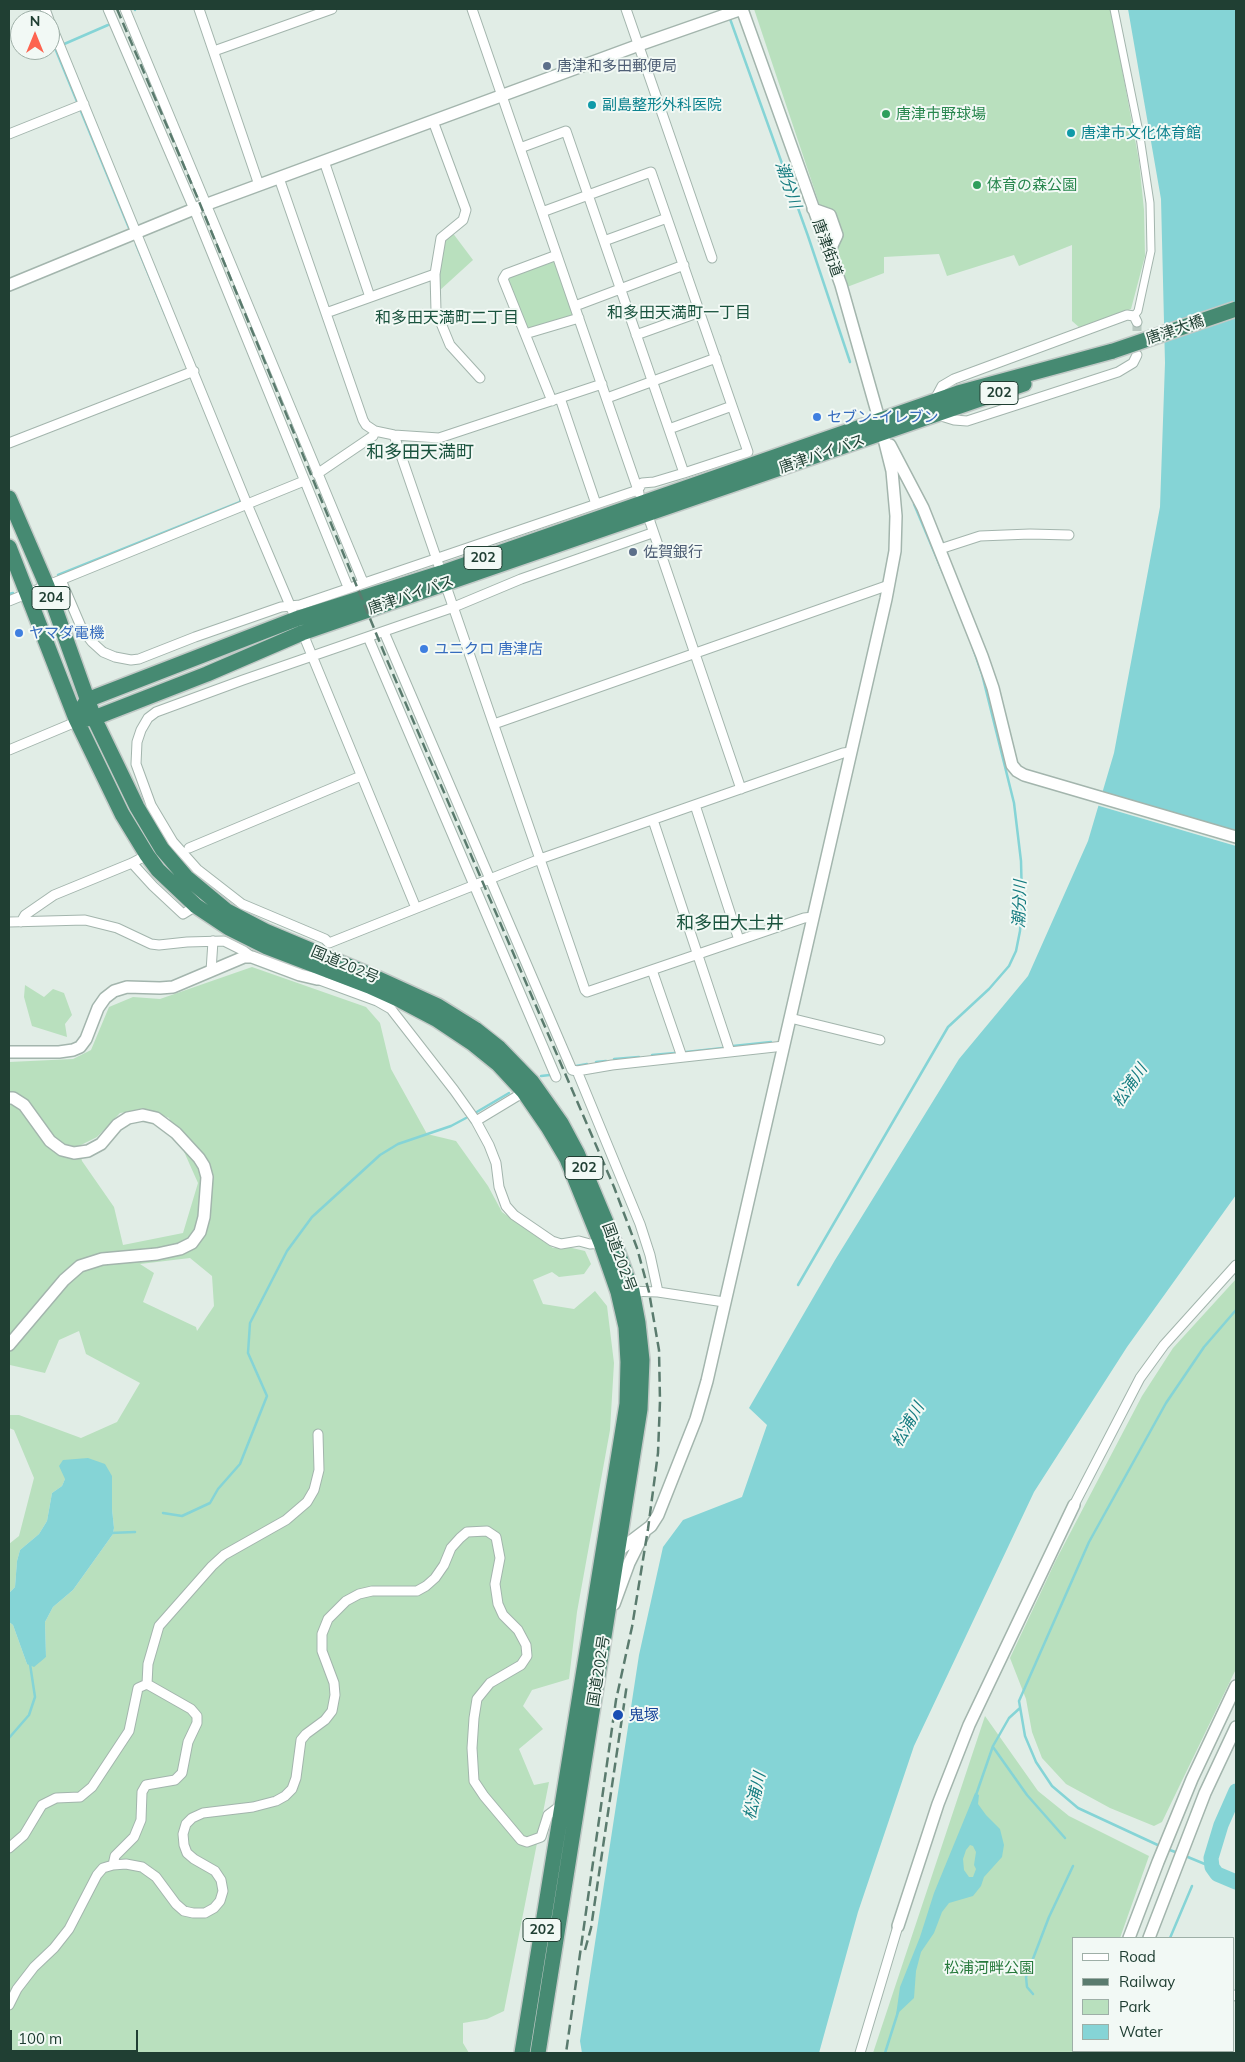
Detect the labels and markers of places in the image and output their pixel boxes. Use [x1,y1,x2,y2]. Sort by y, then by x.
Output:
place label: 唐津和多田郵便局 [557,57,677,75]
marker: 唐津和多田郵便局 [541,60,553,72]
place label: 副島整形外科医院 [602,96,722,114]
marker: 副島整形外科医院 [586,99,598,111]
place label: 唐津市野球場 [896,105,986,123]
marker: 唐津市野球場 [880,108,892,120]
place label: 唐津市文化体育館 [1081,124,1201,142]
marker: 唐津市文化体育館 [1065,127,1077,139]
place label: 体育の森公園 [987,176,1077,194]
marker: 体育の森公園 [971,179,983,191]
place label: セブン-イレブン [827,408,938,426]
marker: セブン-イレブン [811,411,823,423]
place label: 佐賀銀行 [643,543,703,561]
marker: 佐賀銀行 [627,546,639,558]
place label: ヤマダ電機 [29,624,104,642]
marker: ヤマダ電機 [13,627,25,639]
place label: ユニクロ 唐津店 [434,640,543,658]
marker: ユニクロ 唐津店 [418,643,430,655]
place label: 鬼塚 [629,1706,659,1724]
marker: 鬼塚 [611,1708,625,1722]

